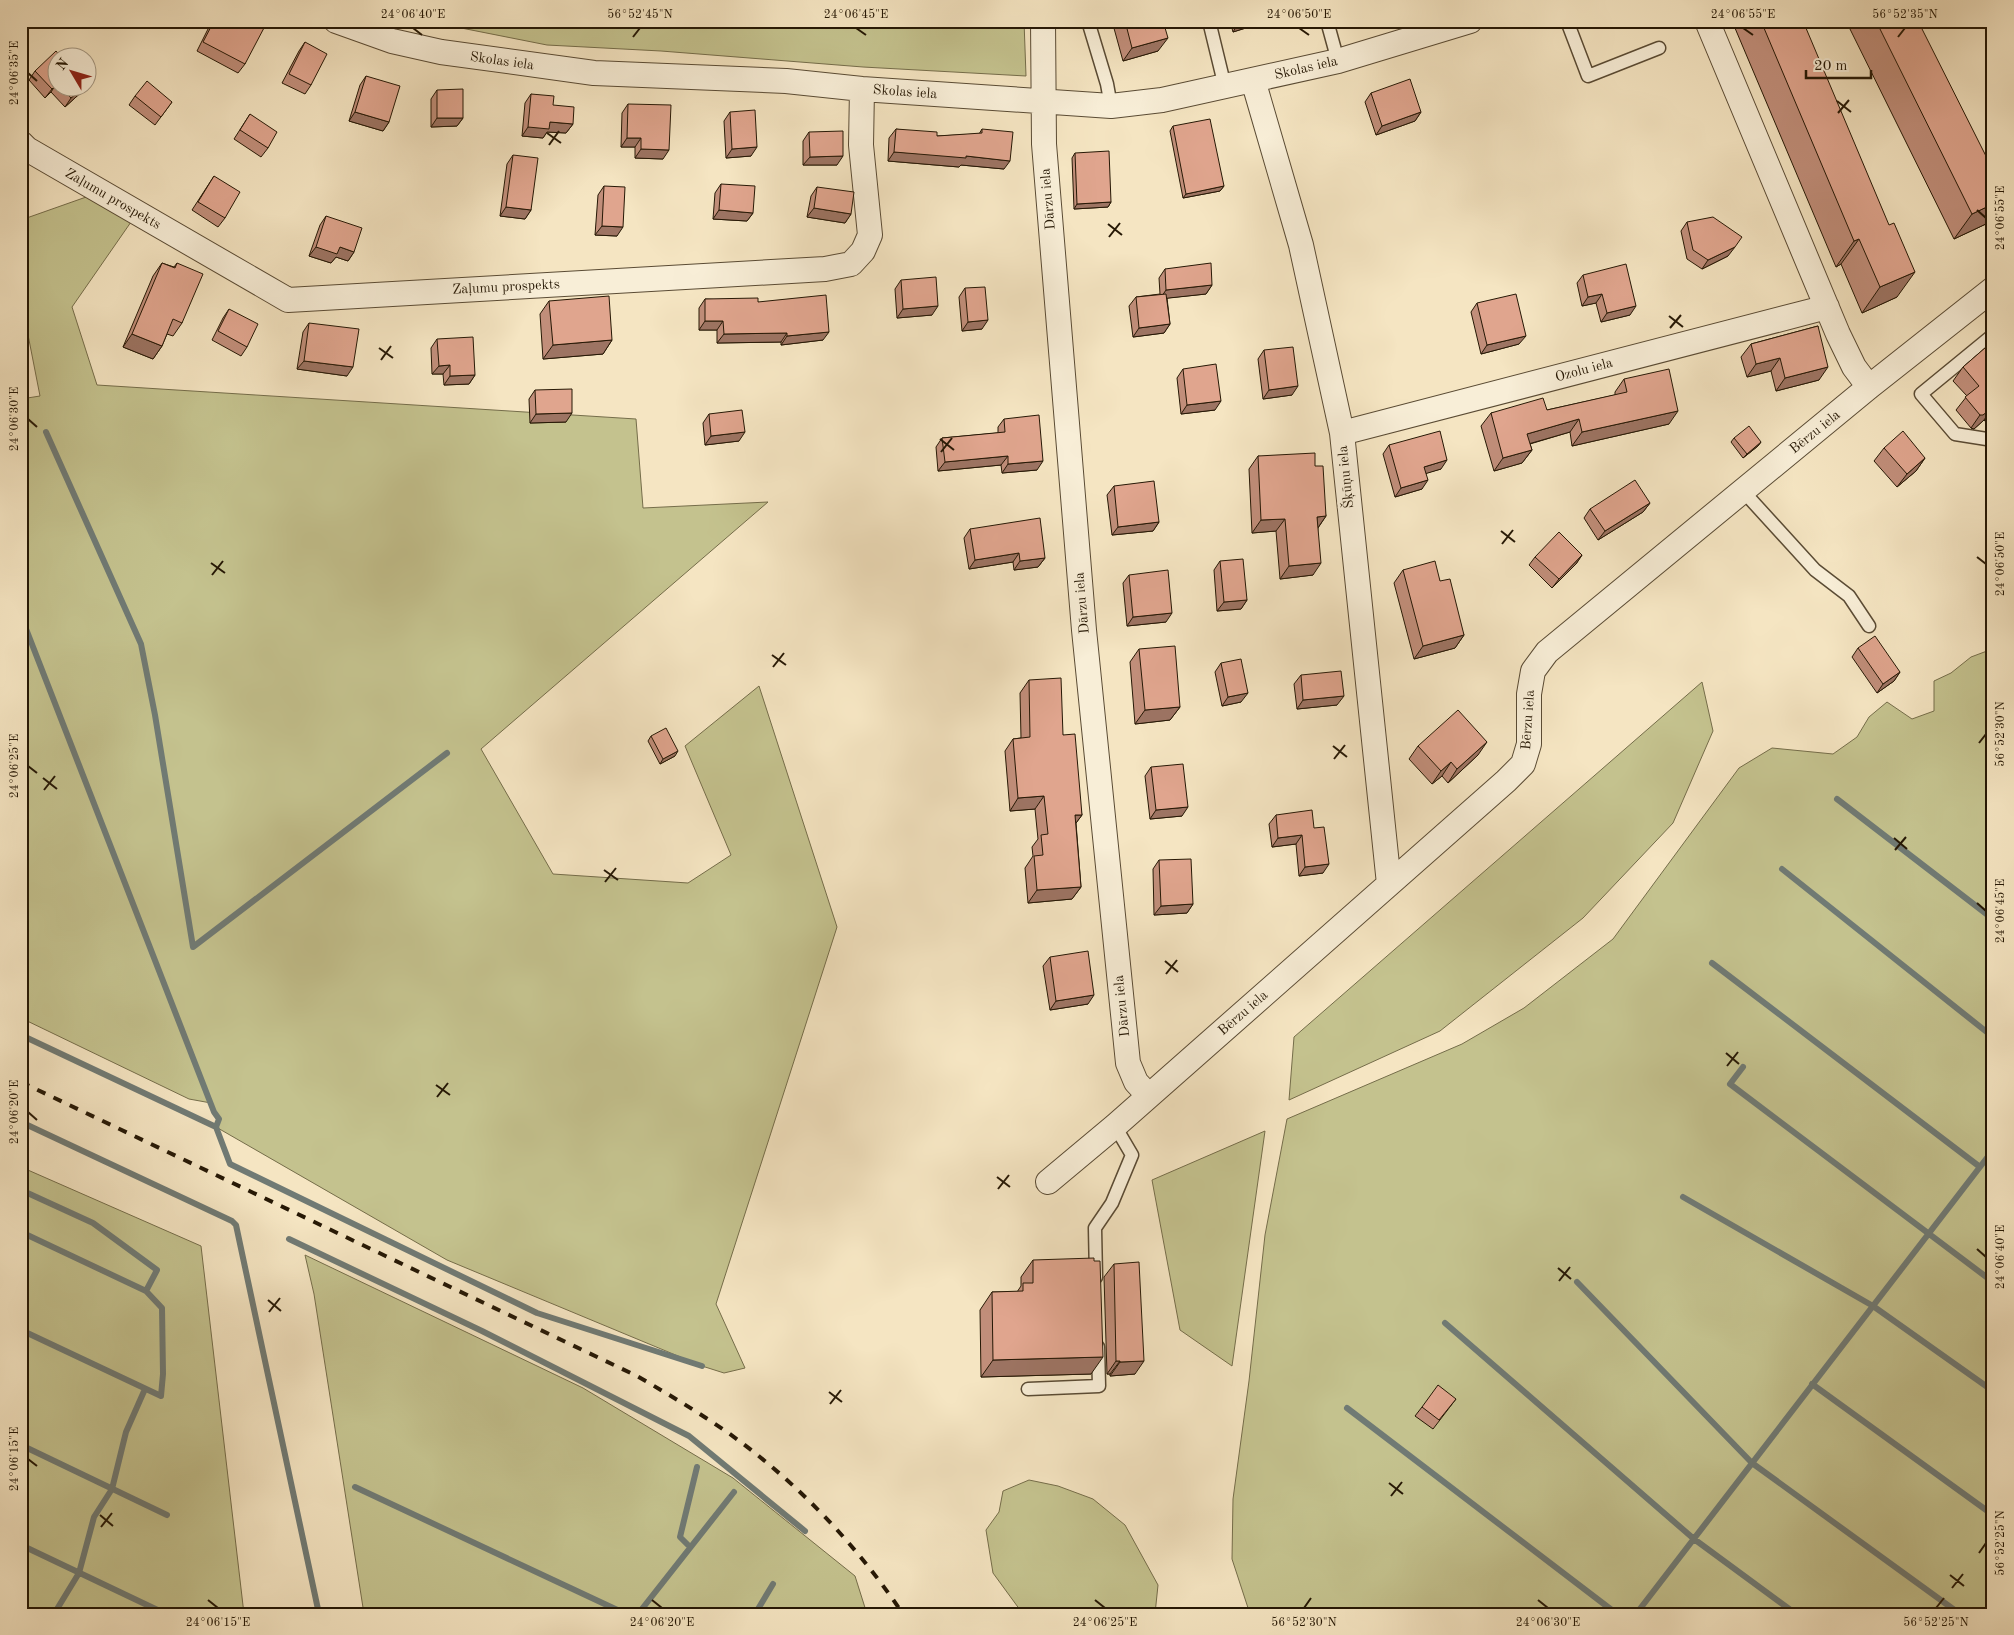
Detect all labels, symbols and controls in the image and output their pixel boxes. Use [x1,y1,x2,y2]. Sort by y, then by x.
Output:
text: 56°52'45"N [607,8,673,21]
text: 24°06'45"E [824,8,888,21]
text: 24°06'50"E [1267,8,1331,21]
text: 24°06'55"E [1711,8,1775,21]
text: 56°52'35"N [1872,8,1938,21]
text: 24°06'40"E [381,9,445,21]
text: 24°06'35"E [8,41,21,105]
north arrow [48,48,98,98]
scale bar [1806,48,1872,80]
street label: Skolas iela [469,50,535,72]
street label: Skolas iela [1273,54,1339,82]
text: N [54,56,72,73]
text: 20 m [1814,59,1848,74]
street label: Skolas iela [872,83,938,101]
street label: Zaļumu prospekts [62,166,163,233]
street label: Dārzu iela [1038,167,1058,231]
text: 24°06'55"E [1994,186,2007,250]
street label: Zaļumu prospekts [452,277,560,298]
street label: Ozolu iela [1554,356,1614,384]
text: 24°06'30"E [9,387,21,451]
street label: Bērzu iela [1787,408,1843,456]
street label: Šķūņu iela [1333,445,1357,510]
text: 24°06'50"E [1994,532,2007,596]
street label: Dārzu iela [1072,571,1092,635]
street label: Bērzu iela [1519,689,1537,751]
text: 56°52'30"N [1994,701,2007,767]
text: 24°06'25"E [8,734,21,798]
text: 24°06'45"E [1994,879,2007,943]
street label: Dārzu iela [1112,974,1132,1038]
street label: Bērzu iela [1216,988,1270,1038]
text: 24°06'20"E [9,1080,21,1144]
text: 24°06'40"E [1995,1225,2007,1289]
text: 24°06'15"E [8,1427,21,1491]
text: 56°52'25"N [1994,1510,2007,1576]
text: 24°06'15"E [186,1616,250,1629]
text: 24°06'25"E [1073,1616,1137,1629]
text: 56°52'30"N [1271,1616,1337,1629]
text: 56°52'25"N [1903,1616,1969,1629]
text: 24°06'20"E [630,1617,694,1629]
text: 24°06'30"E [1516,1617,1580,1629]

